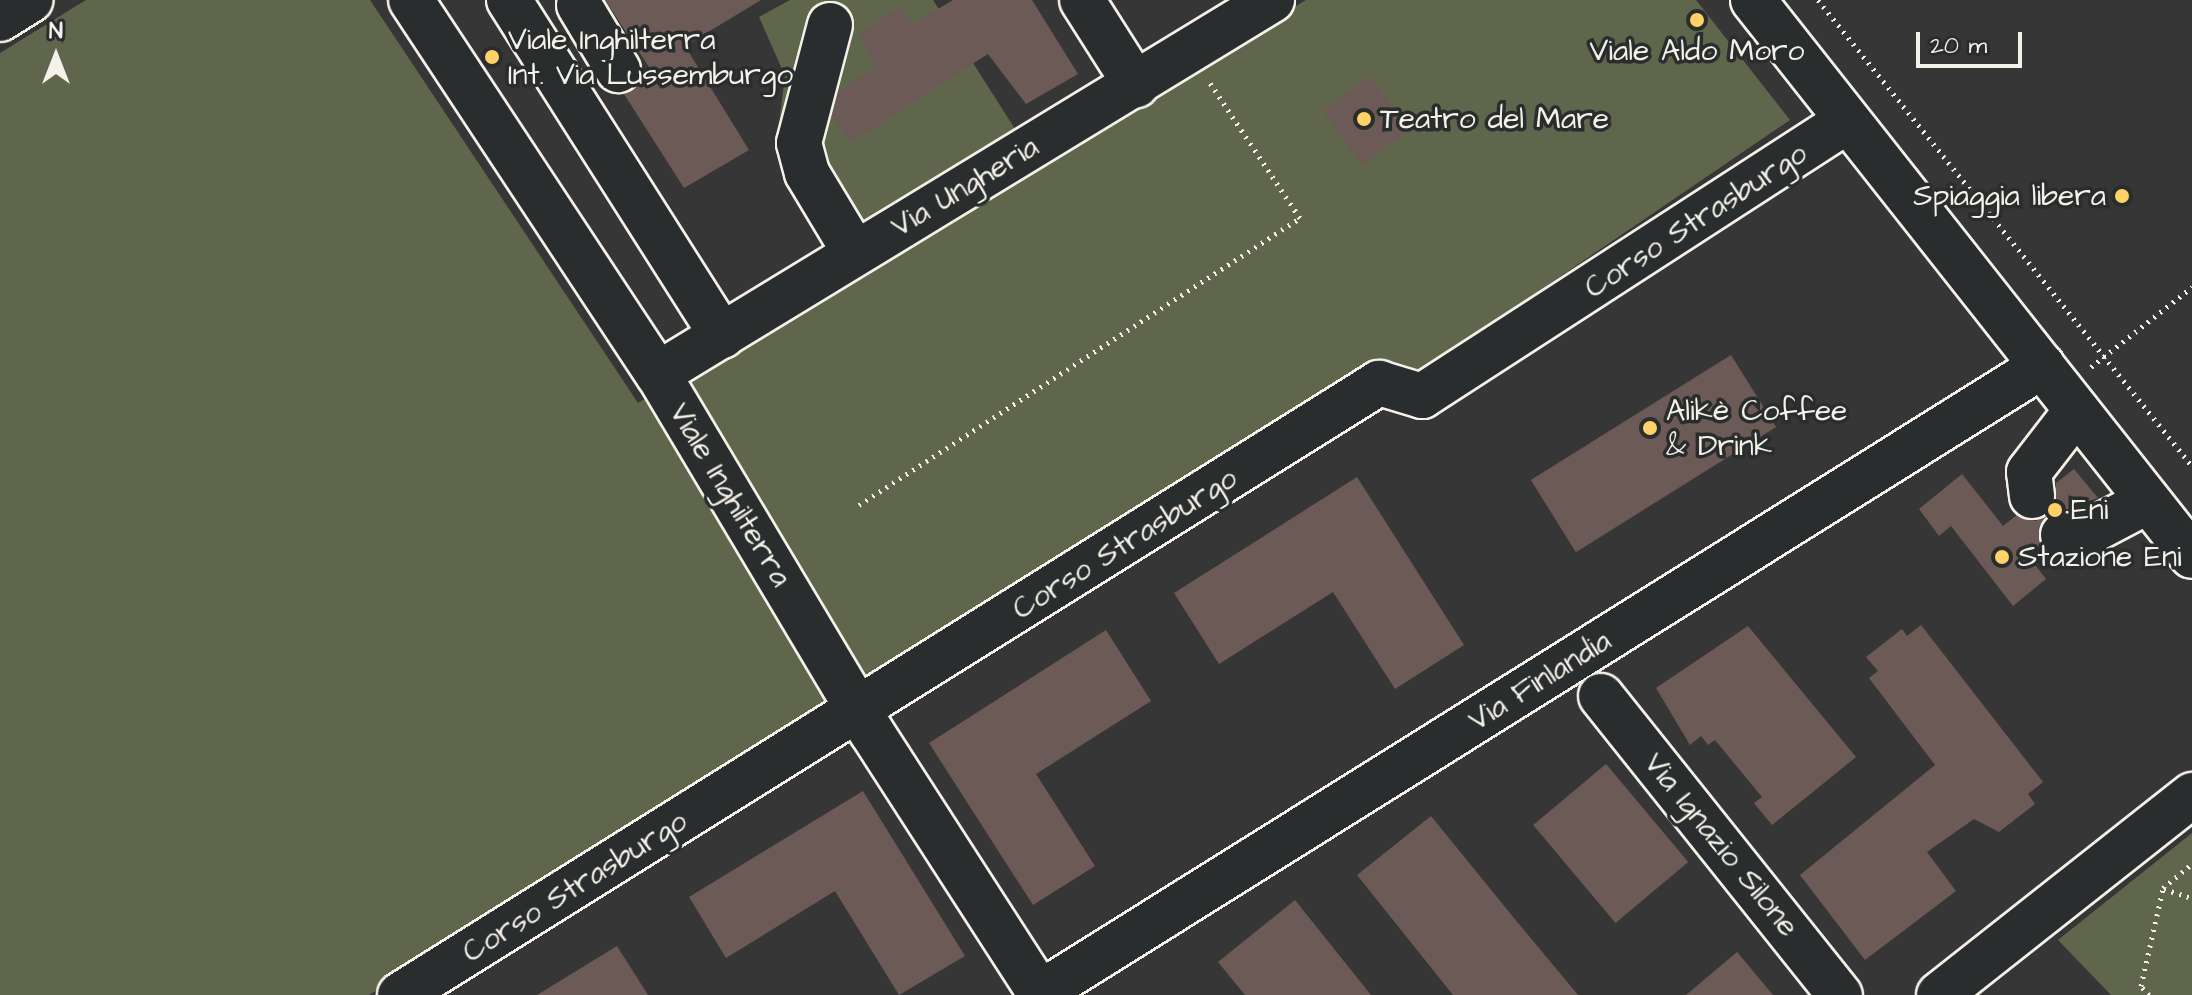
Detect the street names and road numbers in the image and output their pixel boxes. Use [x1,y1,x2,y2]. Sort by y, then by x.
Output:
street label: Via Ungheria [885,129,1045,245]
street label: Corso Strasburgo [1578,136,1814,306]
street label: Viale Inghilterra [661,397,799,593]
street label: Corso Strasburgo [1006,460,1244,628]
street label: Via Finlandia [1462,623,1618,739]
street label: Via Ignazio Silone [1636,746,1806,944]
street label: Corso Strasburgo [456,803,694,971]

